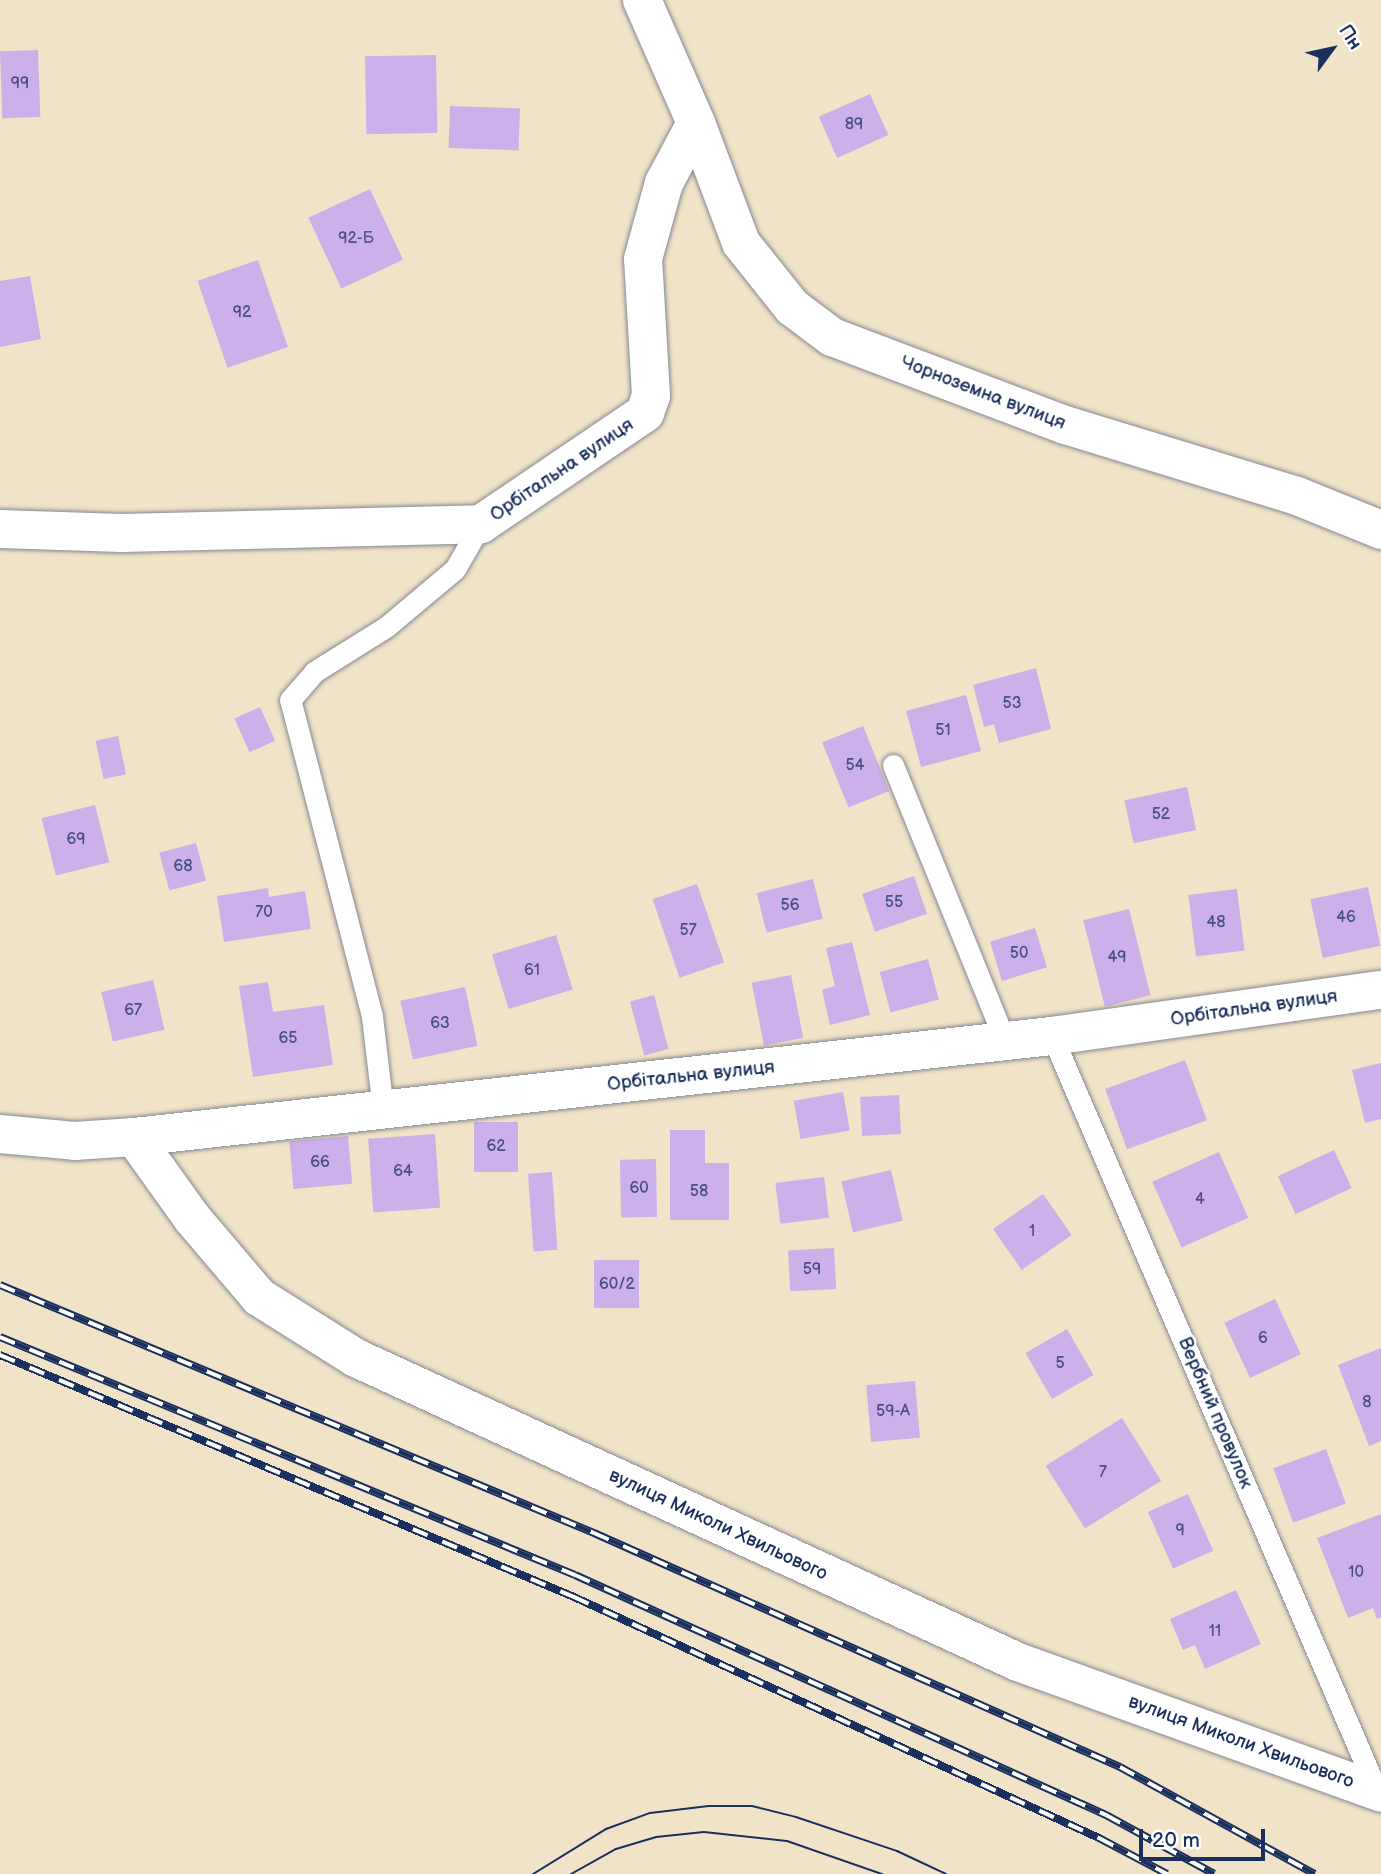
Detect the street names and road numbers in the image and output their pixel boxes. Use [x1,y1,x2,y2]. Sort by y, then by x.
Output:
street label: Чорноземна вулиця [897,351,1069,435]
street label: Орбітальна вулиця [486,413,638,527]
street label: Орбітальна вулиця [1169,985,1339,1031]
street label: Орбітальна вулиця [606,1056,776,1096]
street label: Вербний провулок [1173,1334,1257,1492]
street label: вулиця Миколи Хвильового [605,1464,831,1586]
street label: вулиця Миколи Хвильового [1125,1691,1357,1793]

